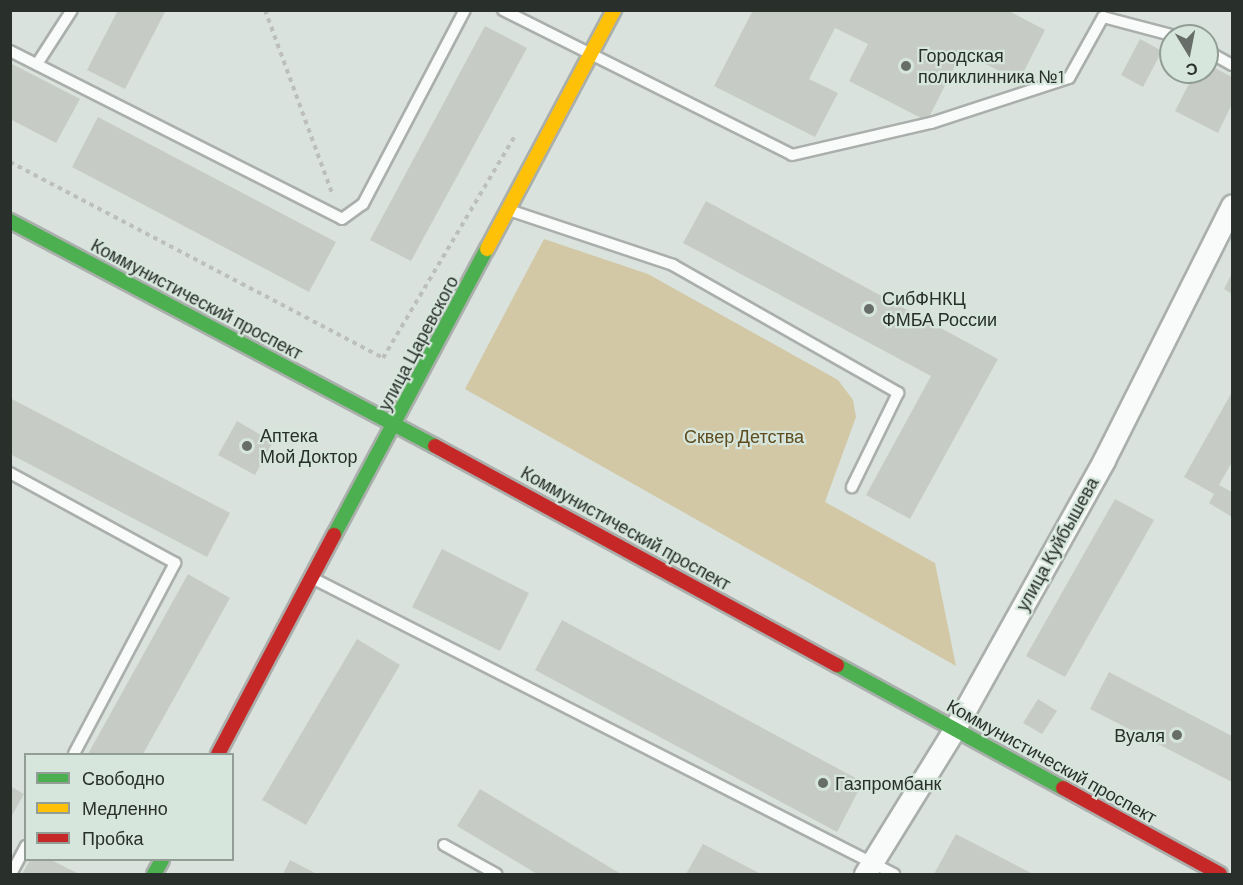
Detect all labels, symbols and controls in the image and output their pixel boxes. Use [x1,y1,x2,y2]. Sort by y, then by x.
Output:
north arrow [1159,24,1219,84]
place label: Городская поликлинника №1 [918,45,1064,88]
marker: Городская поликлинника №1 [899,59,913,73]
text: С [1185,60,1199,81]
street label: Коммунистический проспект [87,234,307,364]
street label: улица Царевского [373,272,463,414]
place label: СибФНКЦ ФМБА России [882,288,997,330]
marker: СибФНКЦ ФМБА России [860,300,878,318]
place label: Аптека Мой Доктор [260,425,357,468]
park label: Сквер Детства [684,425,804,447]
marker: Аптека Мой Доктор [238,437,256,455]
street label: Коммунистический проспект [517,461,735,595]
street label: улица Куйбышева [1011,473,1103,615]
street label: Коммунистический проспект [943,694,1161,828]
place label: Вуаля [1114,724,1165,746]
marker: Вуаля [1170,728,1184,742]
legend [24,753,234,861]
text: Свободно [82,767,165,789]
place label: Газпромбанк [835,772,941,794]
marker: Газпромбанк [816,776,830,790]
text: Медленно [82,797,168,819]
text: Пробка [82,827,144,849]

